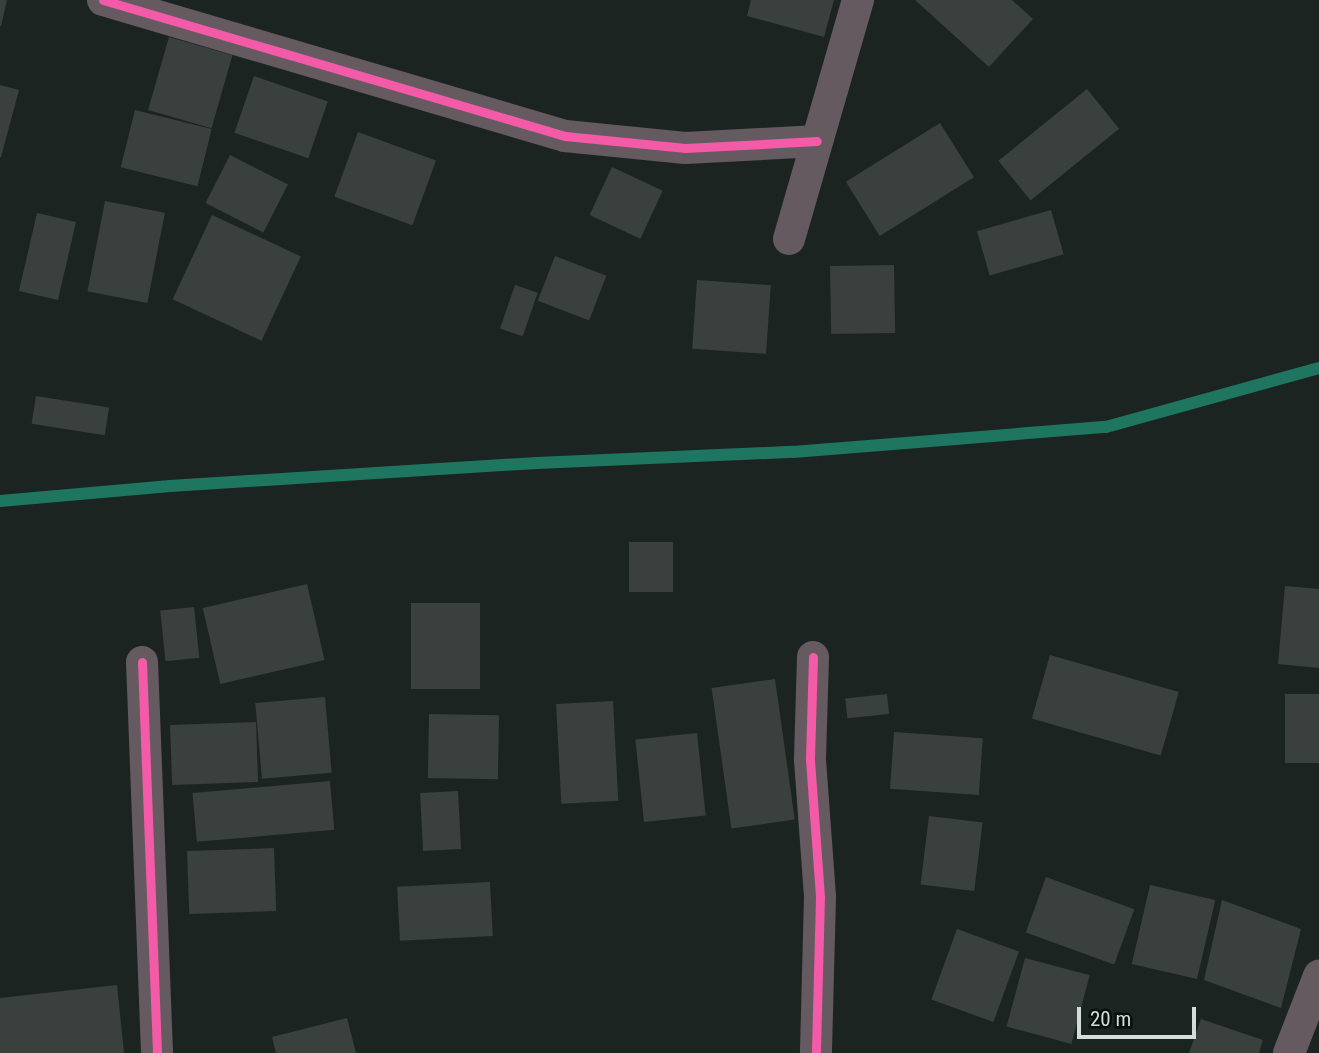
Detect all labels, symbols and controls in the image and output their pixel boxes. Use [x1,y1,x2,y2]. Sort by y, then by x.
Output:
scale bar [1081,993,1200,1038]
text: 20 m [1090,1007,1131,1031]

